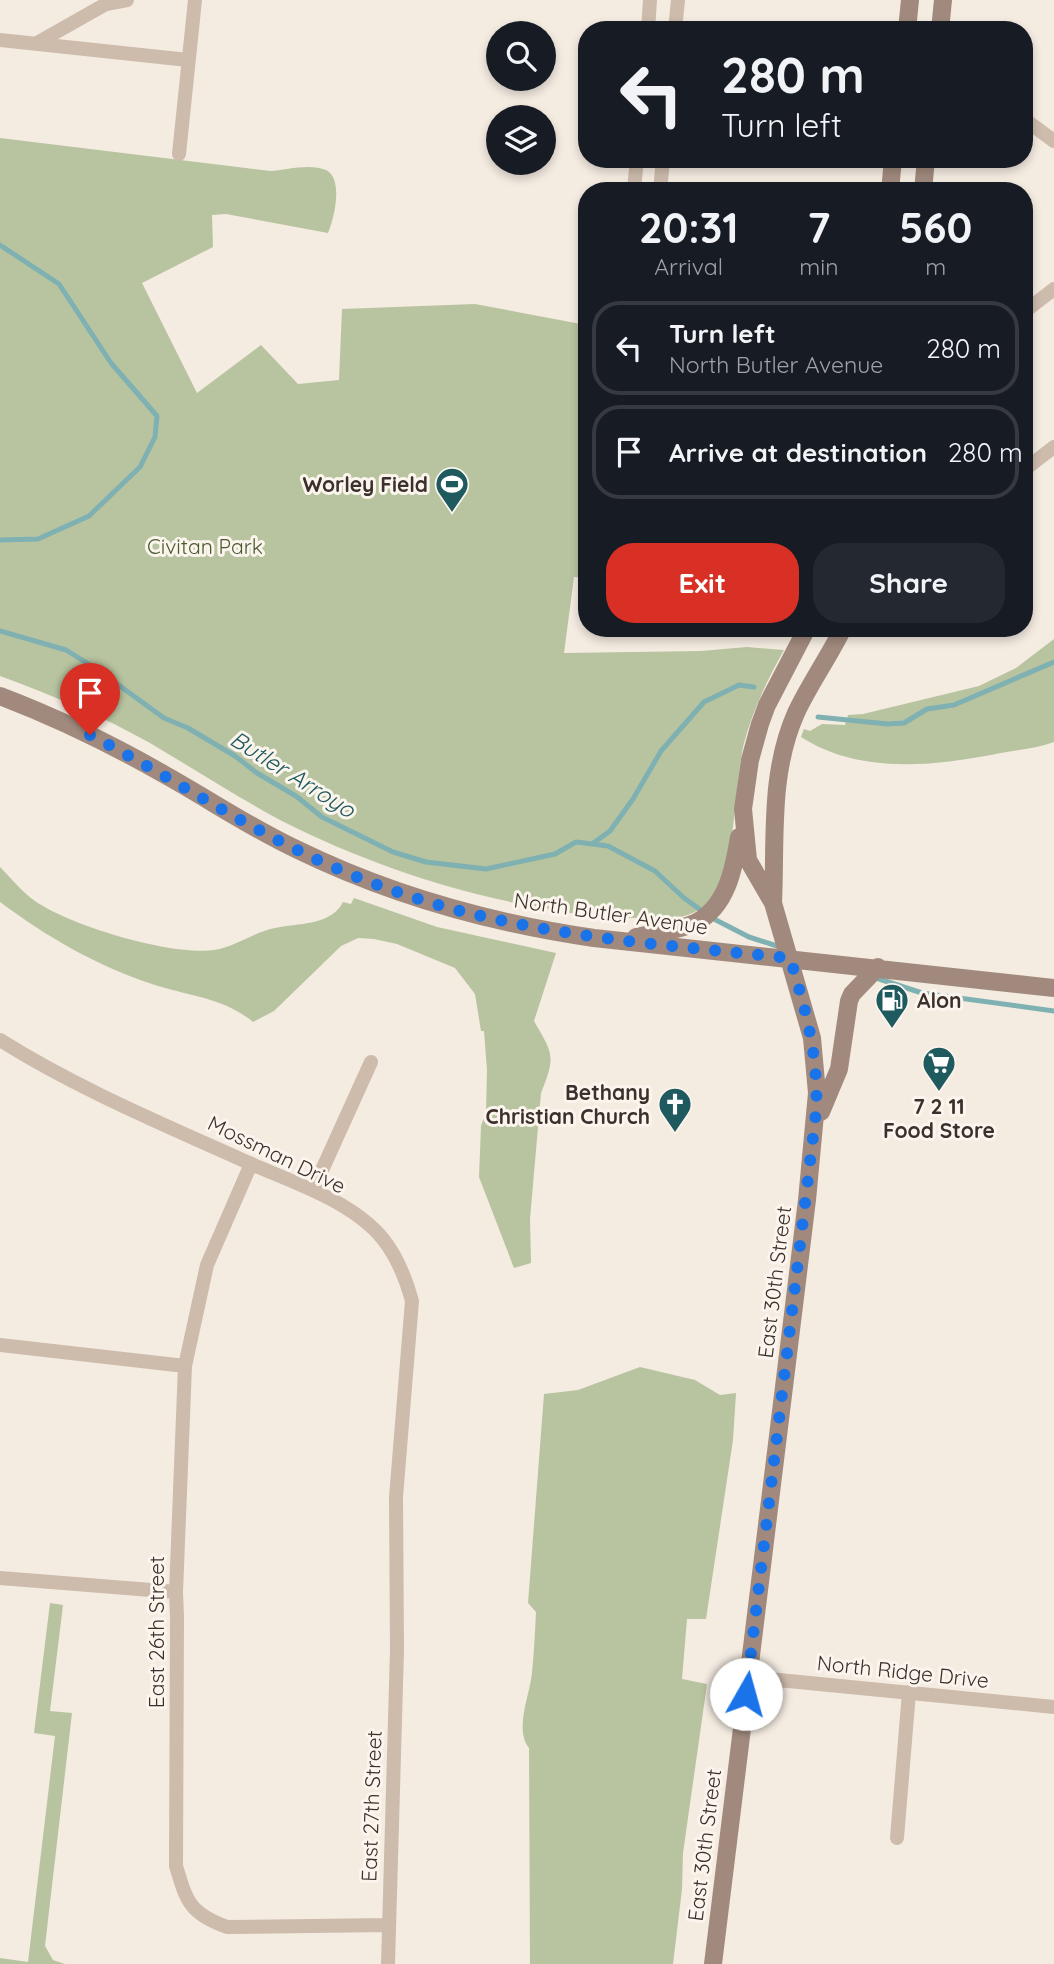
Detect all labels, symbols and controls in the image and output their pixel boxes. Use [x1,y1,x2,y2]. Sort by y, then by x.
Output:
map controls [486,21,556,175]
button: search [486,21,556,91]
text: 280 m [721,44,865,105]
icon: left [606,49,697,140]
button: layers [486,105,556,175]
text: Turn left [721,105,842,145]
text: 20:31 [639,201,739,254]
text: 7 [807,201,830,254]
text: 560 [899,201,972,254]
text: Arrival [654,252,723,281]
text: min [799,252,839,281]
text: m [925,252,946,281]
text: Turn left [669,317,776,350]
icon: left [610,329,648,367]
text: 280 m [926,332,1001,365]
text: North Butler Avenue [669,350,883,379]
icon: arrive [610,433,648,471]
text: Arrive at destination [669,436,927,469]
text: 280 m [948,436,1023,469]
sports icon: Worley Field [433,465,471,514]
place label: Worley Field [303,471,428,497]
park label: Civitan Park [147,533,263,559]
button: Exit [606,543,799,623]
button: Share [813,543,1005,623]
pin [60,663,120,735]
icon: arrive [71,674,109,712]
water label: Butler Arroyo [225,724,362,824]
street label: North Butler Avenue [512,887,710,939]
fuel station icon: Alon [873,981,911,1030]
place label: Alon [917,987,962,1013]
supermarket icon: 7 2 11 Food Store [920,1044,958,1093]
place label: Bethany Christian Church [486,1079,650,1129]
church icon: Bethany Christian Church [656,1085,694,1134]
place label: 7 2 11 Food Store [883,1093,995,1143]
street label: Mossman Drive [204,1109,350,1199]
street label: East 30th Street [752,1204,796,1360]
street label: East 26th Street [143,1556,169,1708]
street label: North Ridge Drive [816,1649,990,1693]
position arrow [709,1657,783,1731]
street label: East 27th Street [355,1730,387,1882]
street label: East 30th Street [682,1767,726,1923]

